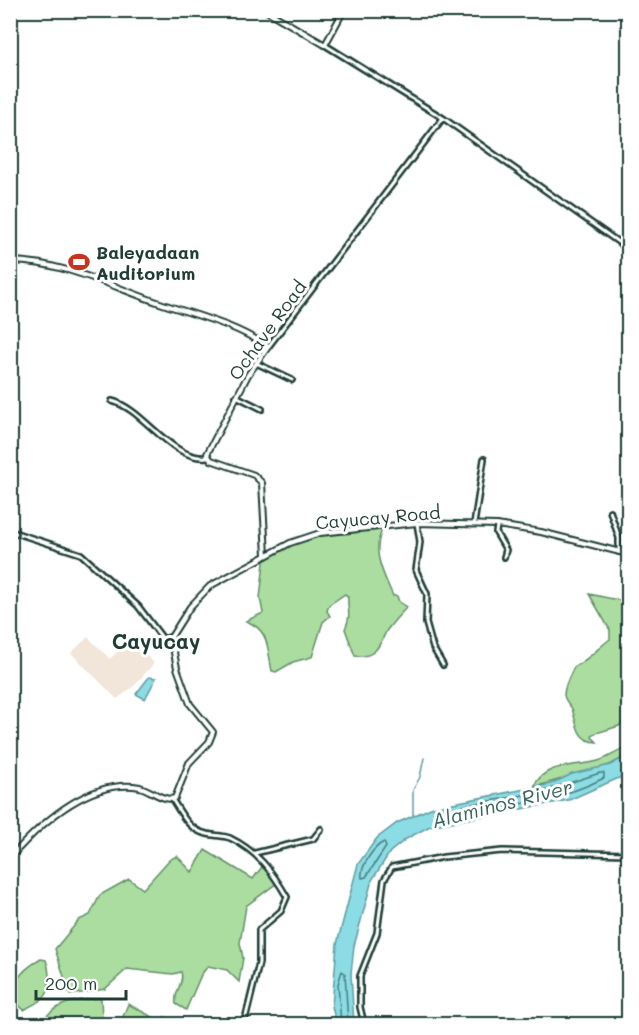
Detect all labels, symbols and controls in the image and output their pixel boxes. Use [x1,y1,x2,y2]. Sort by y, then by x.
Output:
place label: Baleyadaan Auditorium [96,240,199,285]
sports icon: Baleyadaan Auditorium [67,250,91,274]
street label: Ochave Road [223,275,311,385]
street label: Cayucay Road [315,500,441,534]
district label: Cayucay [112,627,200,655]
water label: Alaminos River [429,773,575,833]
scale bar [36,963,126,1001]
text: 200 m [45,971,97,995]

